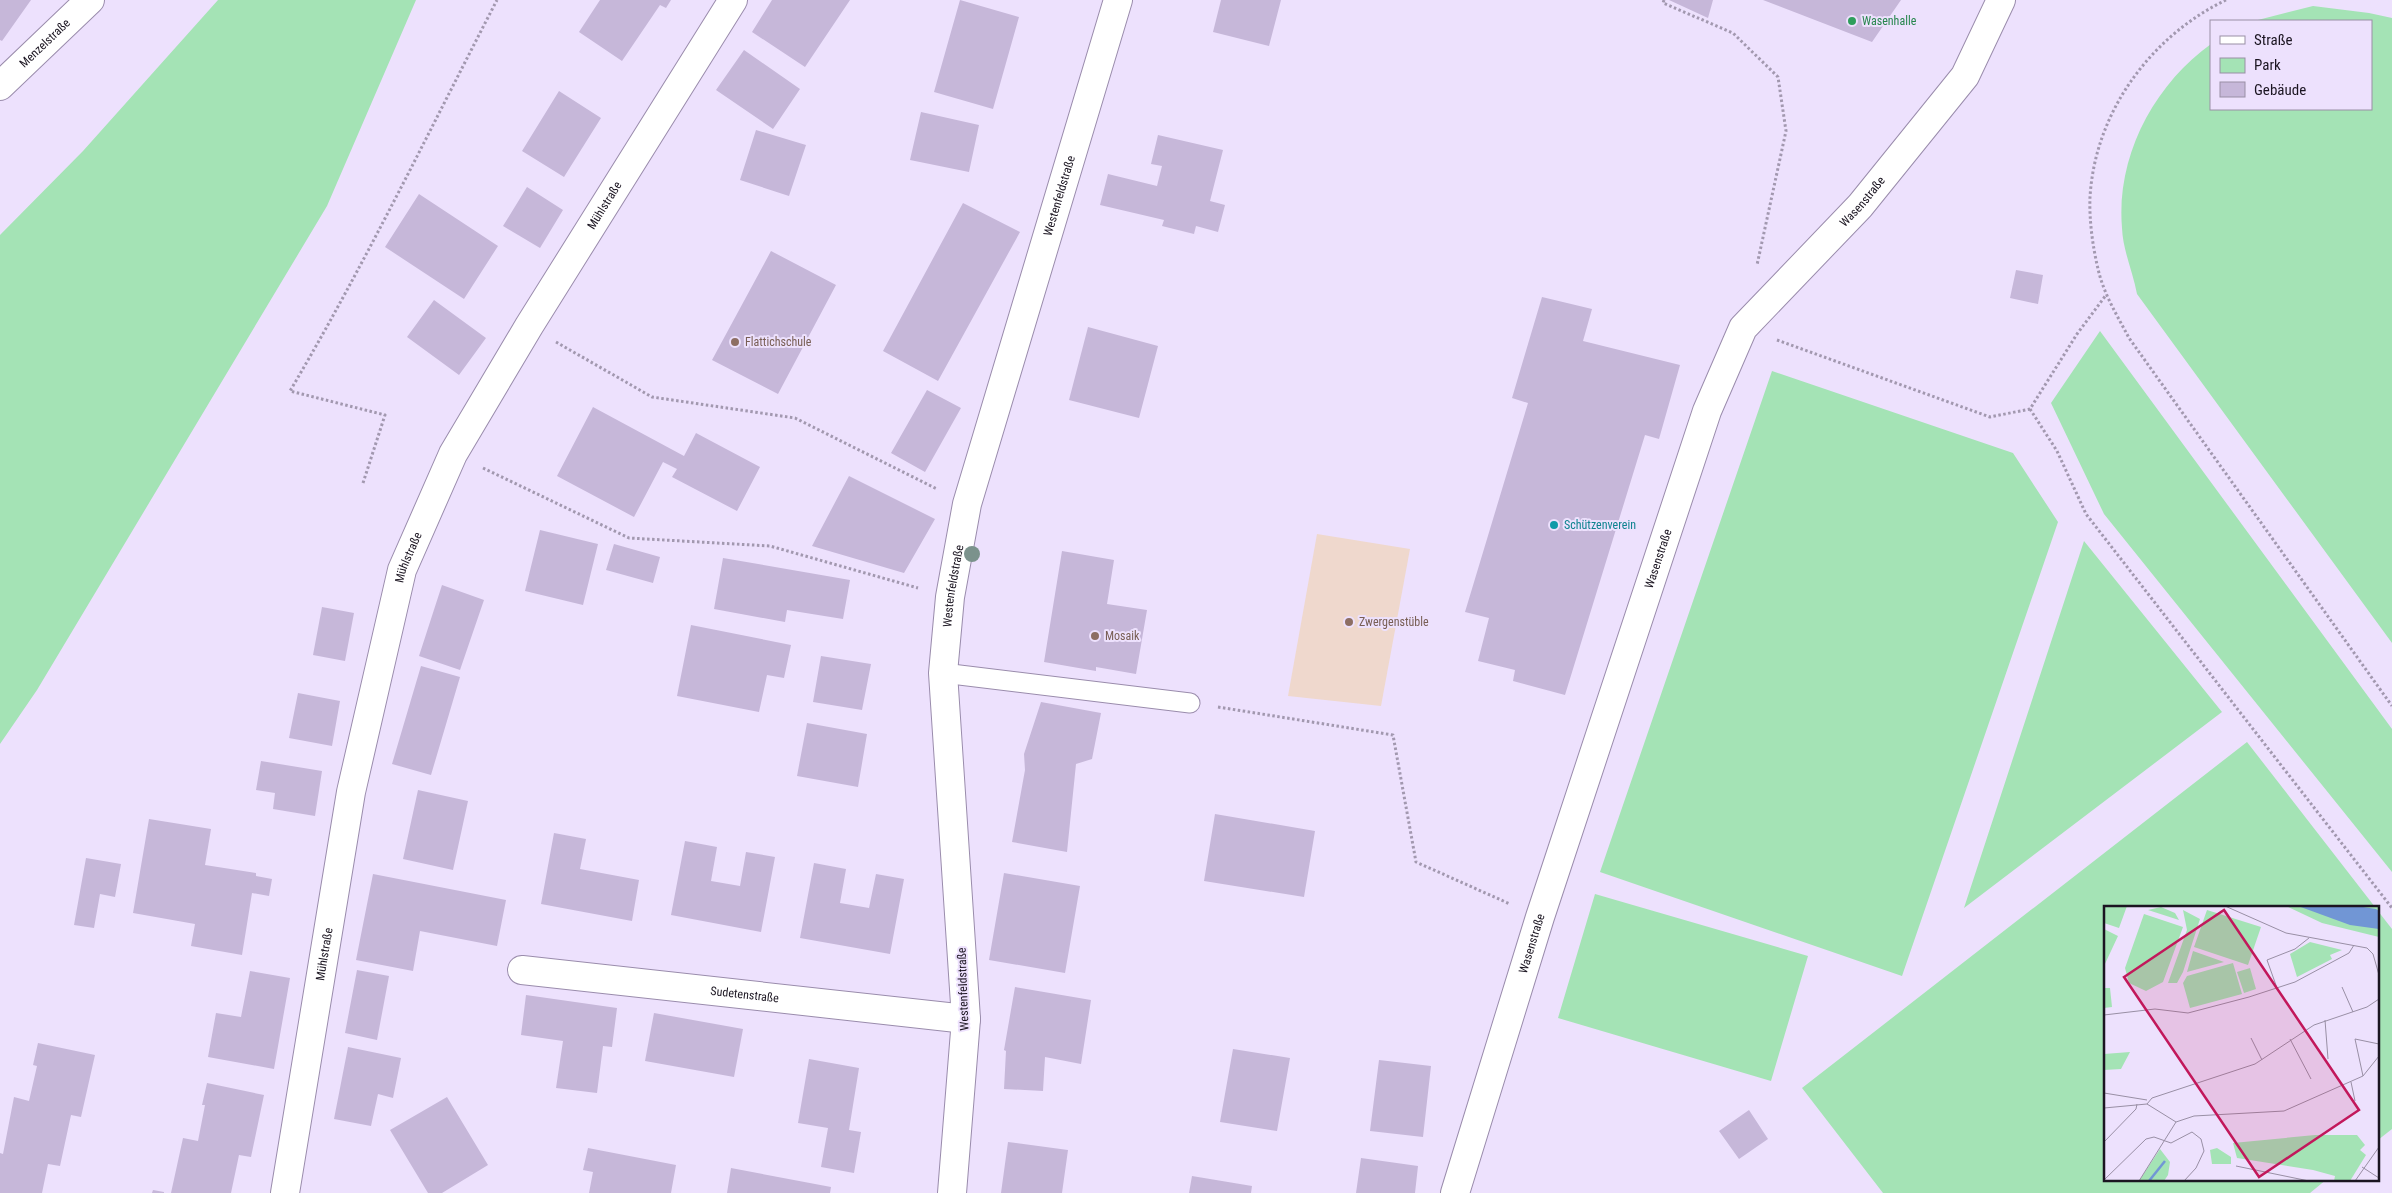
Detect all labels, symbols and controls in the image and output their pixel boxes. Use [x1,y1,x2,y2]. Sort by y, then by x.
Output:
place label: Wasenhalle [1862,14,1917,28]
marker: Wasenhalle [1846,15,1858,27]
street label: Menzelstraße [17,16,73,70]
legend [2210,20,2372,110]
text: Straße [2254,31,2293,49]
text: Park [2254,56,2281,74]
text: Gebäude [2254,81,2306,99]
street label: Westenfeldstraße [1041,154,1078,238]
street label: Wasenstraße [1837,174,1888,230]
street label: Mühlstraße [584,179,625,232]
place label: Flattichschule [745,335,812,349]
marker: Flattichschule [729,336,741,348]
place label: Schützenverein [1564,518,1636,532]
marker: Schützenverein [1548,519,1560,531]
street label: Wasenstraße [1642,527,1675,590]
street label: Mühlstraße [392,530,425,584]
street label: Westenfeldstraße [940,543,966,628]
place label: Zwergenstüble [1359,615,1429,629]
marker: Zwergenstüble [1343,616,1355,628]
place label: Mosaik [1105,629,1140,643]
marker: Mosaik [1089,630,1101,642]
inset map [2104,906,2380,1180]
street label: Wasenstraße [1516,912,1548,975]
street label: Mühlstraße [313,926,336,982]
street label: Westenfeldstraße [955,947,971,1031]
street label: Sudetenstraße [710,984,780,1005]

